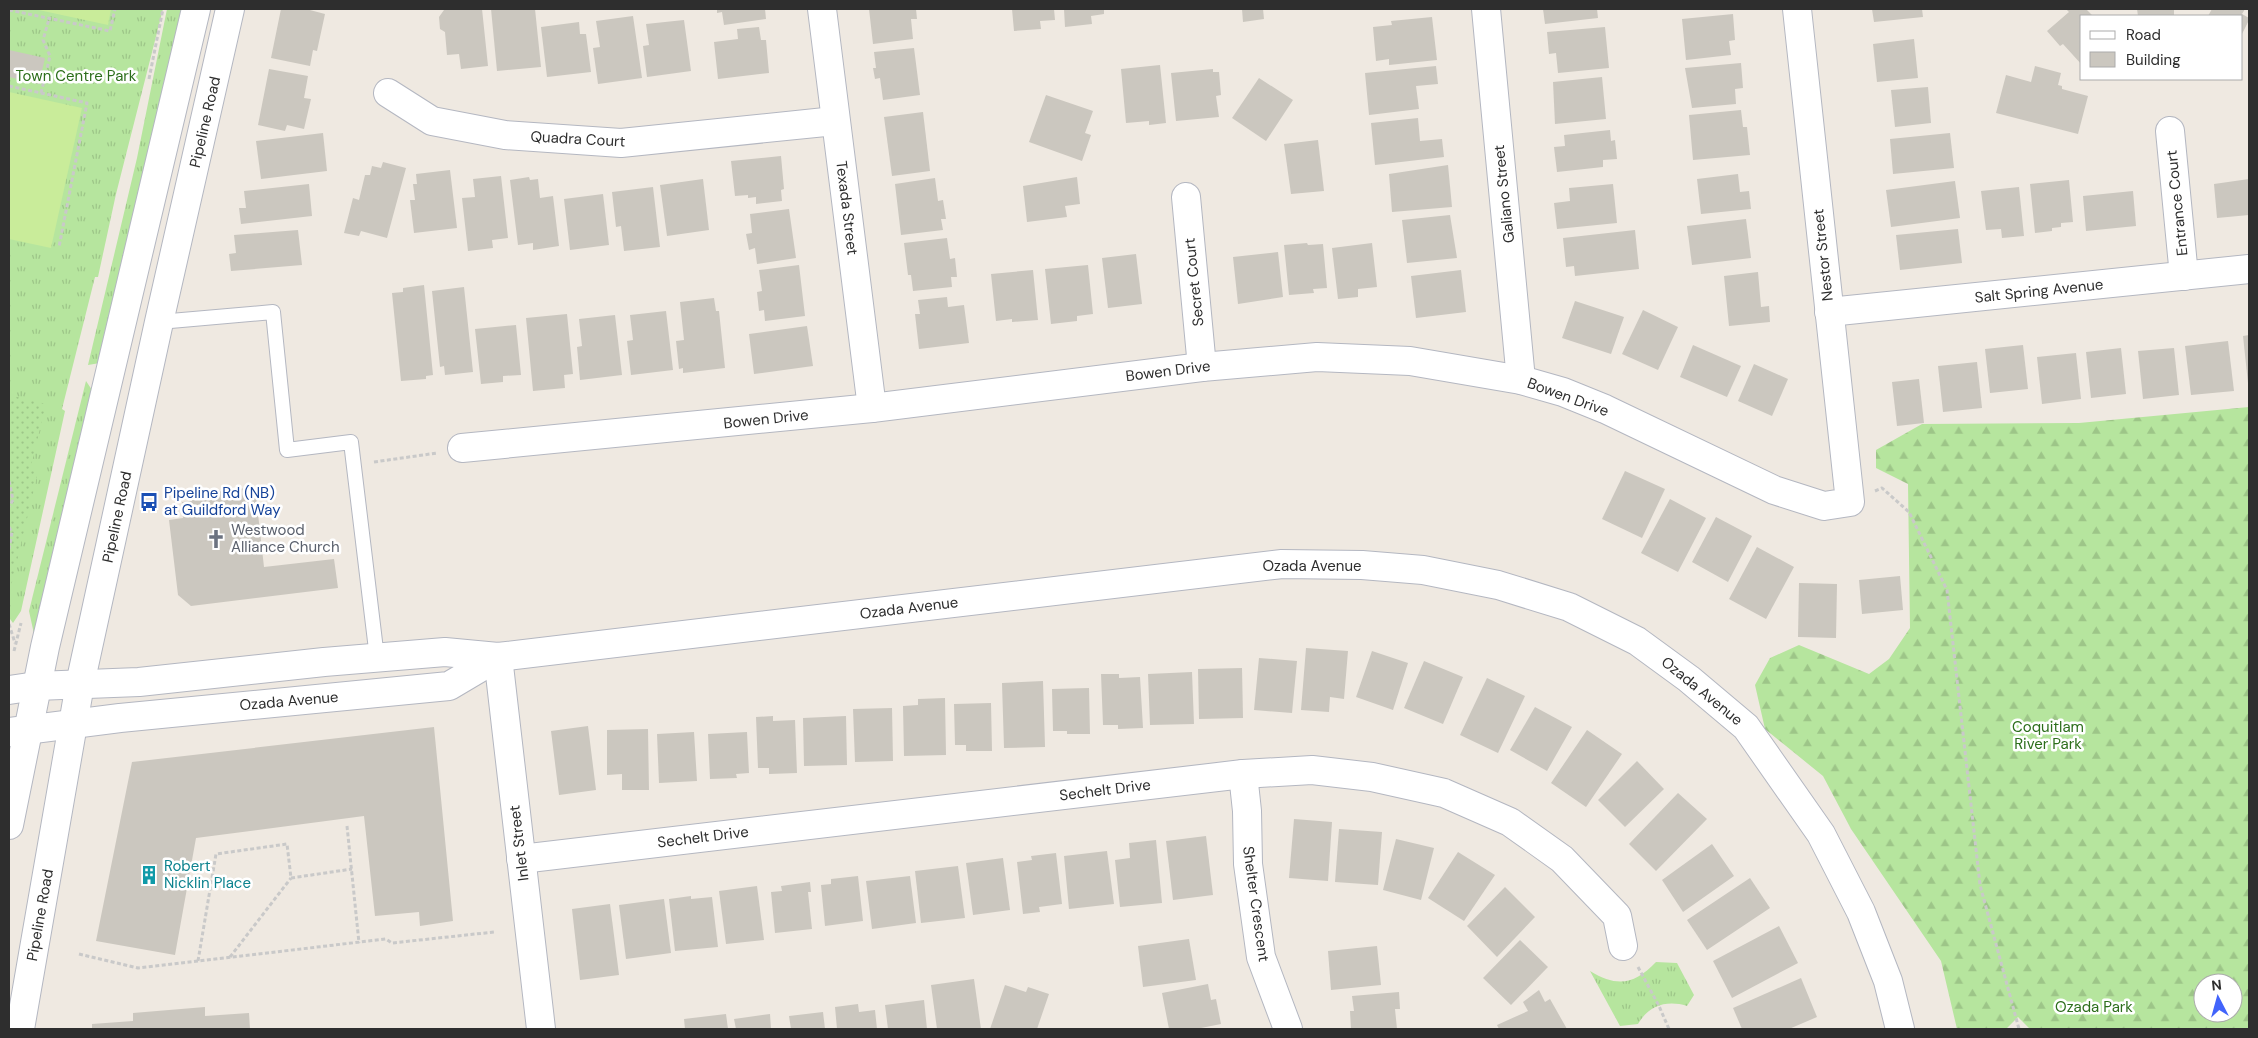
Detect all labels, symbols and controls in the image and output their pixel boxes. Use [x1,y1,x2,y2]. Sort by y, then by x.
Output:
legend [2080,15,2243,80]
text: Road [2126,25,2161,45]
text: Building [2126,50,2181,70]
park label: Town Centre Park [16,66,137,86]
street label: Pipeline Road [185,74,225,170]
street label: Quadra Court [530,127,626,151]
street label: Galiano Street [1489,144,1519,244]
street label: Entrance Court [2162,149,2192,257]
street label: Texada Street [831,160,863,256]
street label: Nestor Street [1808,208,1838,302]
street label: Secret Court [1179,237,1209,327]
street label: Salt Spring Avenue [1974,274,2104,308]
street label: Bowen Drive [1124,356,1212,386]
street label: Bowen Drive [1524,373,1612,421]
street label: Bowen Drive [722,405,810,433]
street label: Pipeline Road [98,469,136,565]
place label: Pipeline Rd (NB) at Guildford Way [164,483,281,520]
bus stop icon: Pipeline Rd (NB) at Guildford Way [138,491,160,513]
place label: Westwood Alliance Church [231,520,340,557]
church icon: Westwood Alliance Church [205,528,227,550]
street label: Ozada Avenue [1262,556,1362,576]
street label: Ozada Avenue [859,592,959,624]
street label: Ozada Avenue [1657,652,1747,730]
street label: Ozada Avenue [239,687,339,715]
park label: Coquitlam River Park [2012,717,2084,754]
street label: Sechelt Drive [1058,774,1152,806]
street label: Inlet Street [504,804,534,882]
street label: Sechelt Drive [656,821,750,853]
street label: Shelter Crescent [1238,845,1274,963]
place label: Robert Nicklin Place [164,856,251,893]
building icon: Robert Nicklin Place [138,864,160,886]
street label: Pipeline Road [22,867,58,963]
north arrow [2193,973,2243,1023]
text: N [2211,976,2223,995]
park label: Ozada Park [2055,997,2133,1017]

